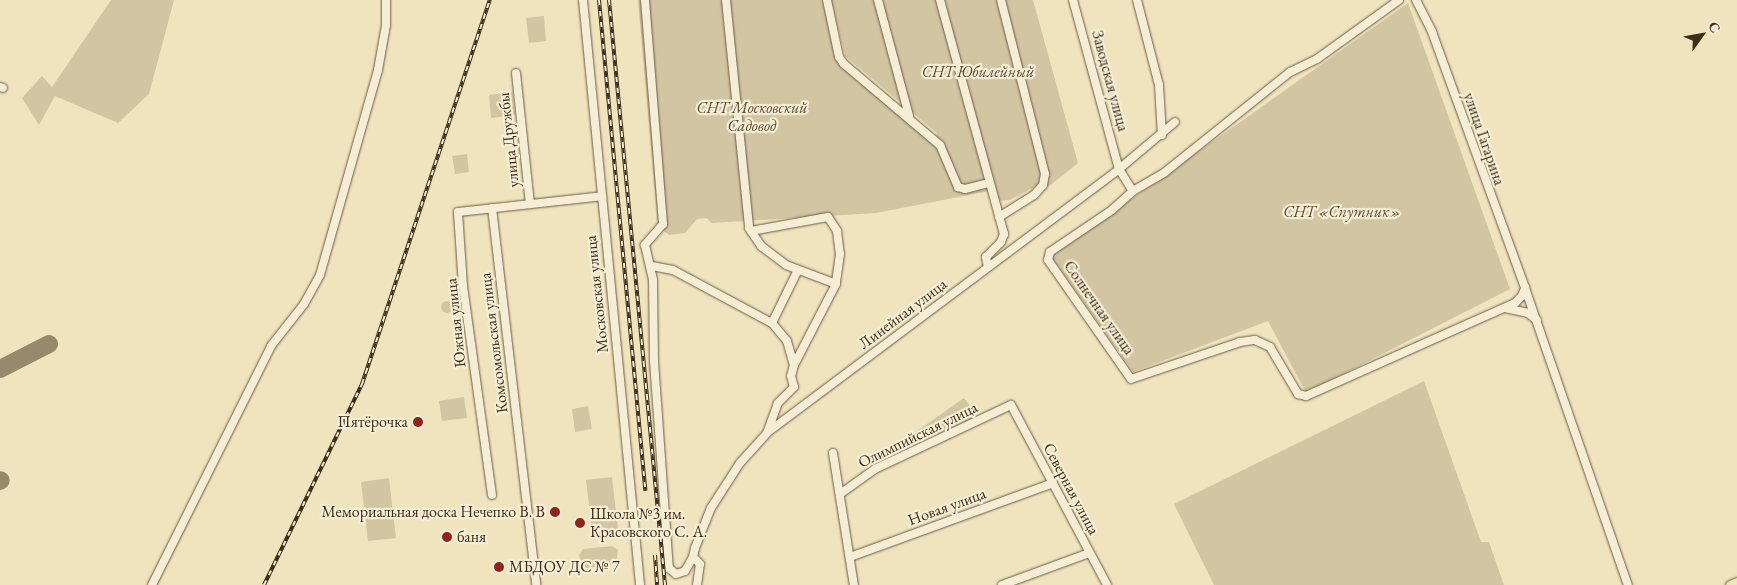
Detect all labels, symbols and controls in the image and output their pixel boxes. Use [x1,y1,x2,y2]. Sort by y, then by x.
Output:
north arrow [1677,10,1727,60]
text: С [1704,18,1725,36]
street label: Заводская улица [1087,28,1133,134]
park label: СНТ Юбилейный [922,62,1034,82]
street label: улица Гагарина [1459,90,1509,188]
street label: улица Дружбы [494,92,524,188]
park label: СНТ Московский Садовод [697,98,807,136]
park label: СНТ «Спутник» [1283,202,1401,222]
street label: Московская улица [581,234,613,354]
street label: Солнечная улица [1059,257,1139,359]
street label: Комсомольская улица [476,272,512,414]
street label: Линейная улица [855,275,951,353]
street label: Южная улица [442,277,470,369]
street label: Олимпийская улица [855,398,981,472]
place label: Пятёрочка [338,412,408,432]
marker: Пятёрочка [412,416,424,428]
street label: Северная улица [1039,440,1103,538]
street label: Новая улица [905,484,989,530]
place label: Мемориальная доска Нечепко В. В [321,502,545,522]
place label: Школа №3 им. Красовского С. А. [590,504,707,542]
marker: Мемориальная доска Нечепко В. В [549,506,561,518]
marker: Школа №3 им. Красовского С. А. [574,517,586,529]
place label: баня [457,527,486,547]
marker: баня [441,531,453,543]
place label: МБДОУ ДС № 7 [509,557,620,577]
marker: МБДОУ ДС № 7 [493,561,505,573]

